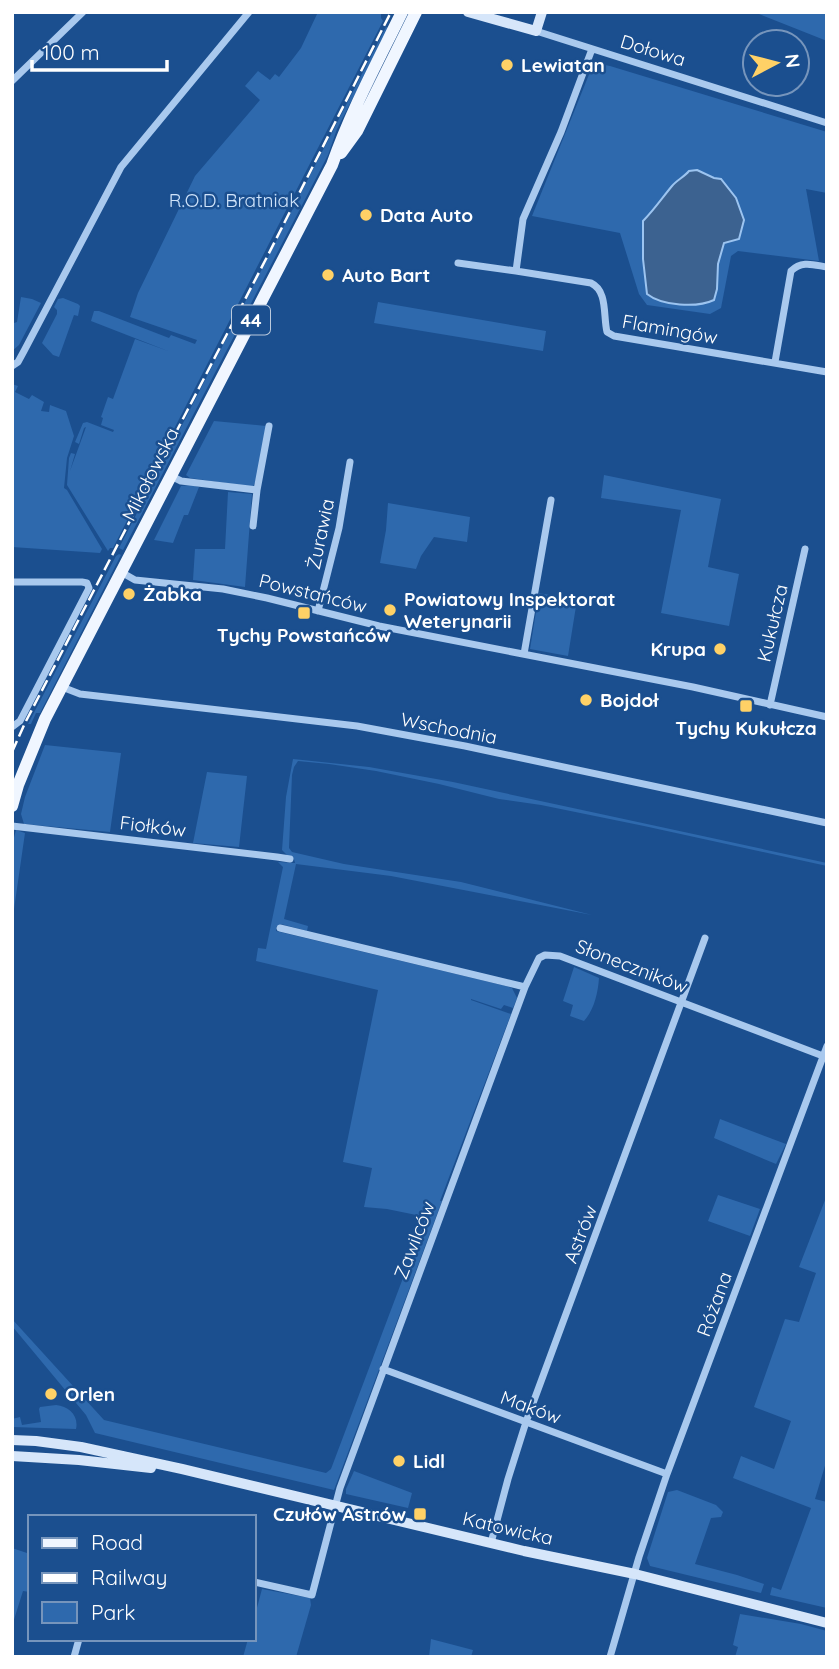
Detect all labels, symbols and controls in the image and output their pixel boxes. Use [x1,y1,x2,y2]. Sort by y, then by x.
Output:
scale bar [32,28,166,72]
north arrow [741,28,811,98]
street label: Dołowa [617,29,689,71]
text: 100 m [42,39,100,65]
place label: Lewiatan [521,53,605,77]
text: N [780,53,806,69]
marker: Lewiatan [499,57,515,73]
park label: R.O.D. Bratniak [169,188,299,212]
place label: Data Auto [380,203,473,227]
marker: Data Auto [358,207,374,223]
place label: Auto Bart [342,263,430,287]
marker: Auto Bart [320,267,336,283]
road number: 44 [232,306,270,334]
street label: Flamingów [620,309,720,349]
street label: Mikołowska [116,423,184,525]
street label: Żurawia [301,497,339,571]
street label: Powstańców [257,568,369,618]
place label: Żabka [143,582,202,606]
street label: Kukułcza [751,582,793,664]
marker: Żabka [121,586,137,602]
place label: Powiatowy Inspektorat Weterynarii [404,587,616,633]
marker: Powiatowy Inspektorat Weterynarii [382,602,398,618]
marker: Tychy Powstańców [296,605,312,621]
place label: Tychy Powstańców [217,623,392,647]
place label: Krupa [650,637,706,661]
marker: Krupa [712,641,728,657]
place label: Bojdoł [600,688,659,712]
marker: Bojdoł [578,692,594,708]
marker: Tychy Kukułcza [738,698,754,714]
street label: Wschodnia [399,707,499,749]
place label: Tychy Kukułcza [675,716,817,740]
street label: Fiołków [118,810,188,842]
street label: Słoneczników [573,934,691,998]
street label: Zawilców [388,1198,440,1282]
street label: Astrów [558,1201,602,1267]
street label: Różana [691,1268,737,1340]
place label: Orlen [65,1382,115,1406]
street label: Maków [497,1385,565,1429]
marker: Orlen [43,1386,59,1402]
place label: Lidl [413,1449,445,1473]
marker: Lidl [391,1453,407,1469]
place label: Czułów Astrów [273,1502,406,1526]
marker: Czułów Astrów [412,1506,428,1522]
street label: Katowicka [460,1506,556,1550]
legend [28,1515,256,1641]
text: Road [91,1529,143,1555]
text: Railway [91,1564,167,1590]
text: Park [91,1599,135,1625]

